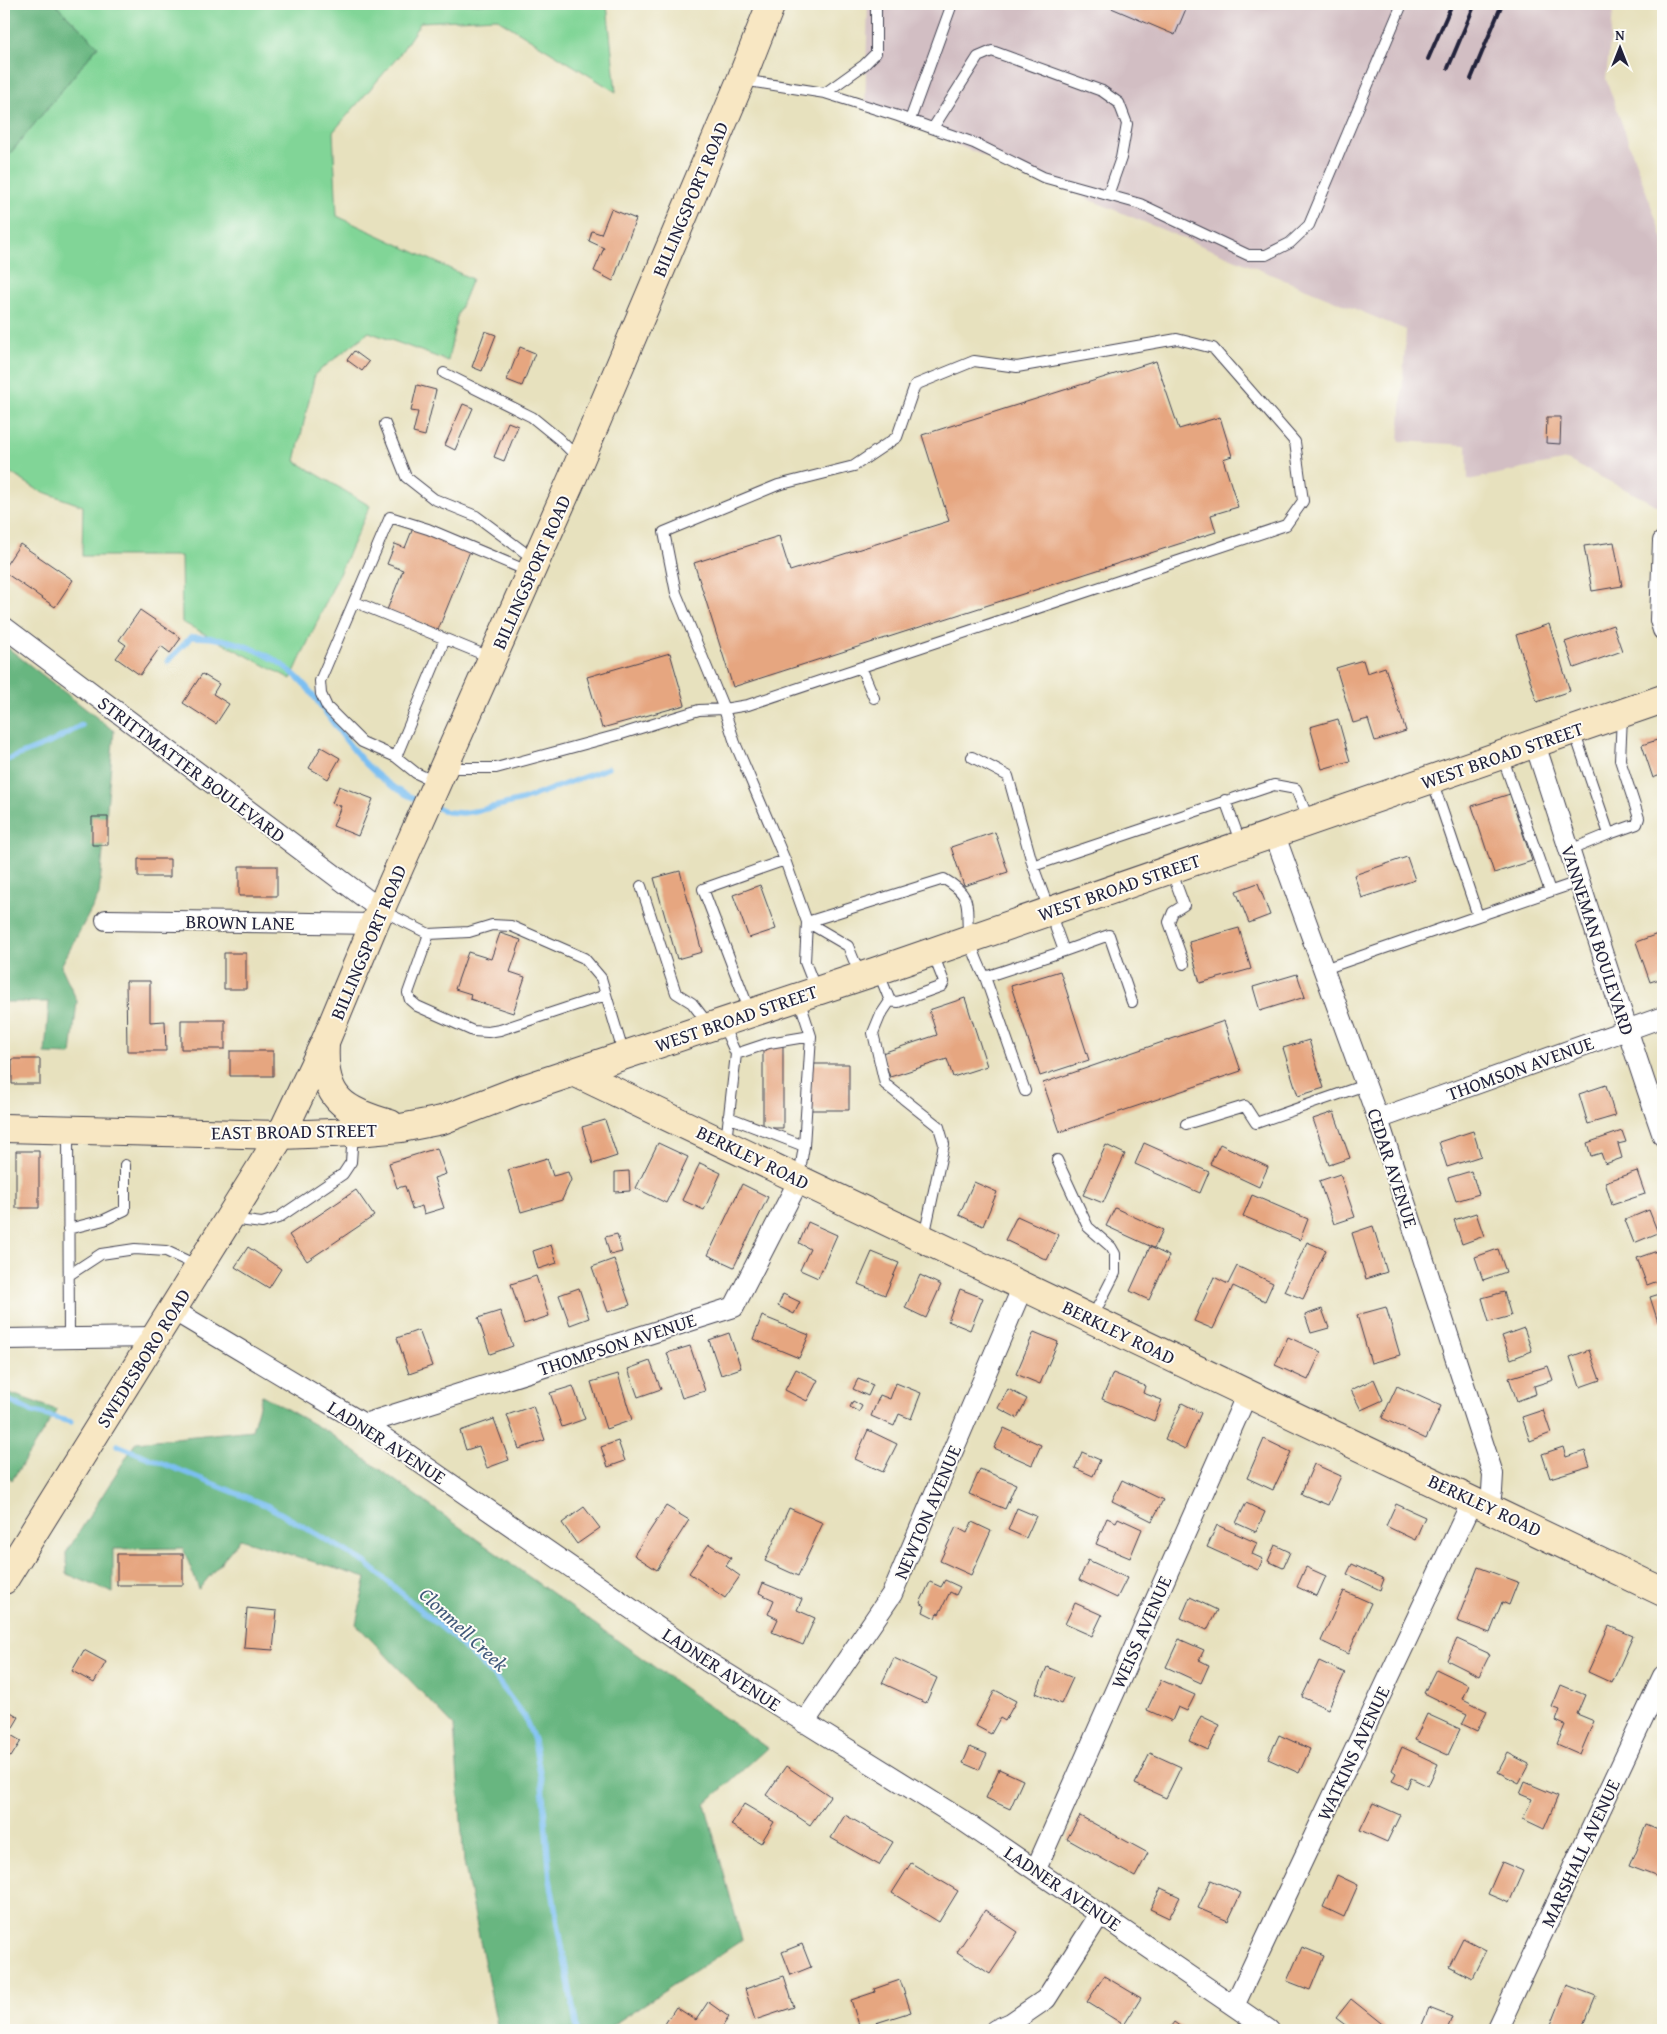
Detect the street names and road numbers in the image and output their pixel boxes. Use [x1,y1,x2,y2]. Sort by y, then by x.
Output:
street label: BILLINGSPORT ROAD [645,117,735,281]
street label: BILLINGSPORT ROAD [484,490,578,654]
street label: STRITTMATTER BOULEVARD [92,689,292,849]
street label: WEST BROAD STREET [1417,714,1588,796]
street label: VANNEMAN BOULEVARD [1554,841,1642,1039]
street label: WEST BROAD STREET [1034,846,1205,928]
street label: BILLINGSPORT ROAD [323,860,413,1024]
street label: BROWN LANE [185,907,295,937]
street label: WEST BROAD STREET [651,977,822,1059]
street label: THOMSON AVENUE [1443,1028,1598,1108]
street label: CEDAR AVENUE [1360,1105,1426,1232]
street label: EAST BROAD STREET [211,1116,378,1146]
street label: BERKLEY ROAD [692,1118,814,1196]
street label: SWEDESBORO ROAD [89,1283,197,1433]
street label: BERKLEY ROAD [1058,1293,1180,1371]
street label: THOMPSON AVENUE [534,1305,700,1383]
street label: LADNER AVENUE [322,1393,452,1491]
street label: NEWTON AVENUE [886,1440,968,1584]
street label: BERKLEY ROAD [1424,1467,1546,1543]
street label: WEISS AVENUE [1104,1571,1179,1693]
street label: LADNER AVENUE [657,1620,787,1718]
street label: WATKINS AVENUE [1310,1681,1397,1825]
street label: MARSHALL AVENUE [1533,1774,1627,1932]
street label: LADNER AVENUE [999,1838,1128,1938]

